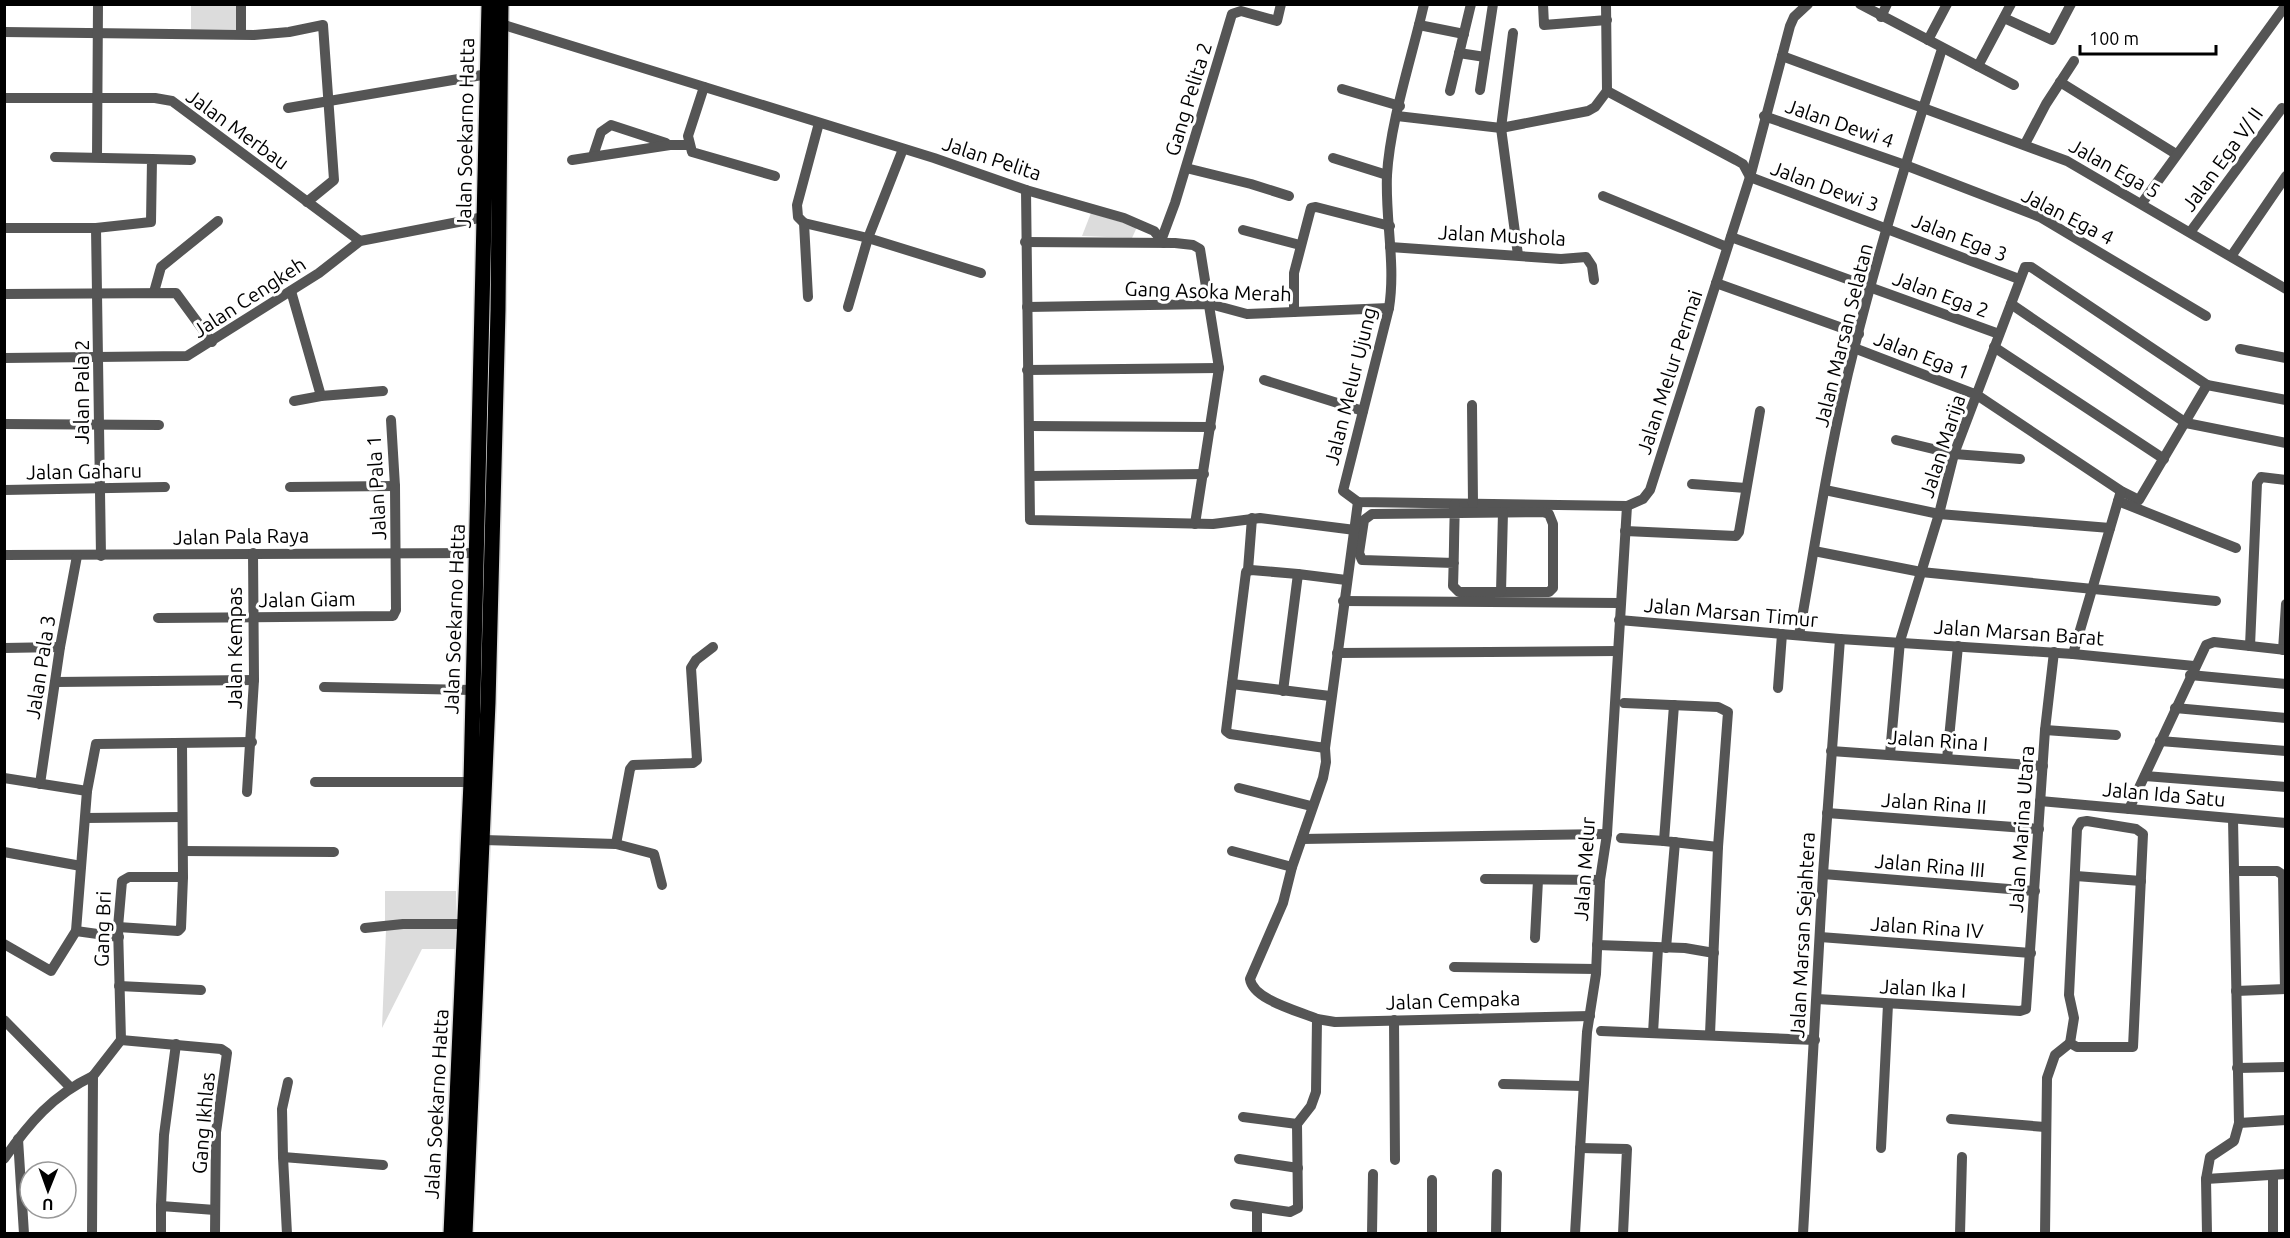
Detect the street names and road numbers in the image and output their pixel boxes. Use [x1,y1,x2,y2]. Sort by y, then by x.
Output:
street label: Jalan Soekarno Hatta [452,37,478,229]
street label: Gang Pelita 2 [1160,39,1216,159]
street label: Jalan Merbau [182,84,294,174]
street label: Jalan Dewi 4 [1783,94,1897,152]
street label: Jalan Ega V/ II [2177,103,2267,215]
street label: Jalan Pelita [940,131,1044,185]
street label: Jalan Ega 5 [2066,134,2164,202]
street label: Jalan Dewi 3 [1768,156,1882,216]
street label: Jalan Ega 4 [2018,183,2118,249]
street label: Jalan Ega 3 [1909,208,2011,266]
street label: Jalan Mushola [1438,220,1566,250]
street label: Jalan Marsan Selatan [1809,241,1877,429]
street label: Jalan Cengkeh [188,252,310,342]
street label: Jalan Ega 2 [1890,266,1992,322]
street label: Gang Asoka Merah [1124,277,1292,305]
street label: Jalan Melur Permai [1632,287,1706,457]
street label: Jalan Melur Ujung [1319,305,1381,467]
street label: Jalan Ega 1 [1871,326,1973,384]
street label: Jalan Pala 2 [70,339,93,445]
street label: Jalan Marija [1915,392,1969,500]
street label: Jalan Pala 1 [362,435,390,541]
street label: Jalan Gaharu [26,458,142,484]
street label: Jalan Pala Raya [173,523,309,549]
street label: Jalan Soekarno Hatta [439,523,469,715]
street label: Jalan Kempas [223,587,246,709]
street label: Jalan Giam [258,587,356,611]
street label: Jalan Marsan Timur [1643,593,1819,631]
street label: Jalan Pala 3 [20,613,60,721]
street label: Jalan Marsan Barat [1933,615,2105,649]
street label: Jalan Rina I [1887,725,1989,755]
street label: Jalan Marina Utara [2004,745,2038,913]
street label: Jalan Ida Satu [2102,777,2226,811]
street label: Jalan Rina II [1881,788,1987,818]
street label: Jalan Melur [1569,816,1599,922]
street label: Jalan Marsan Sejahtera [1785,831,1819,1039]
street label: Jalan Rina III [1874,849,1986,881]
street label: Gang Bri [89,891,115,967]
street label: Jalan Rina IV [1870,912,1985,942]
street label: Jalan Ika I [1879,974,1967,1002]
street label: Jalan Cempaka [1385,986,1521,1014]
street label: Jalan Soekarno Hatta [420,1008,452,1200]
street label: Gang Ikhlas [187,1071,219,1175]

